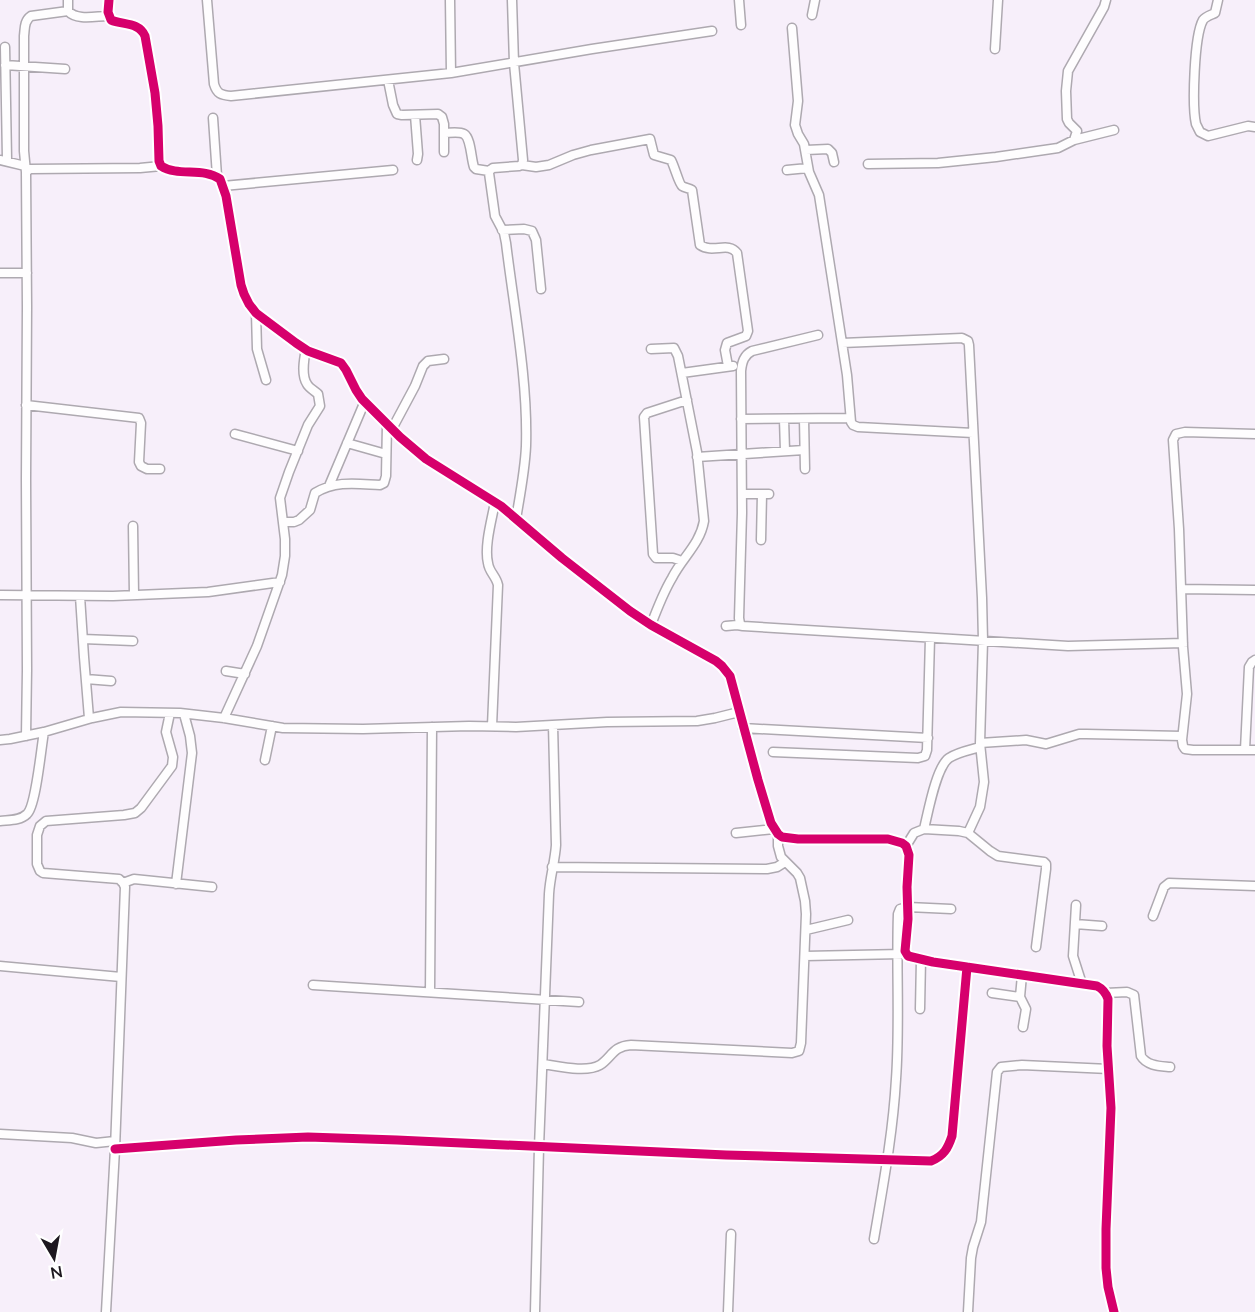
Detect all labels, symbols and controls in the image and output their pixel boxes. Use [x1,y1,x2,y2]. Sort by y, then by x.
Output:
north arrow [24,1228,84,1288]
text: N [49,1262,64,1284]

